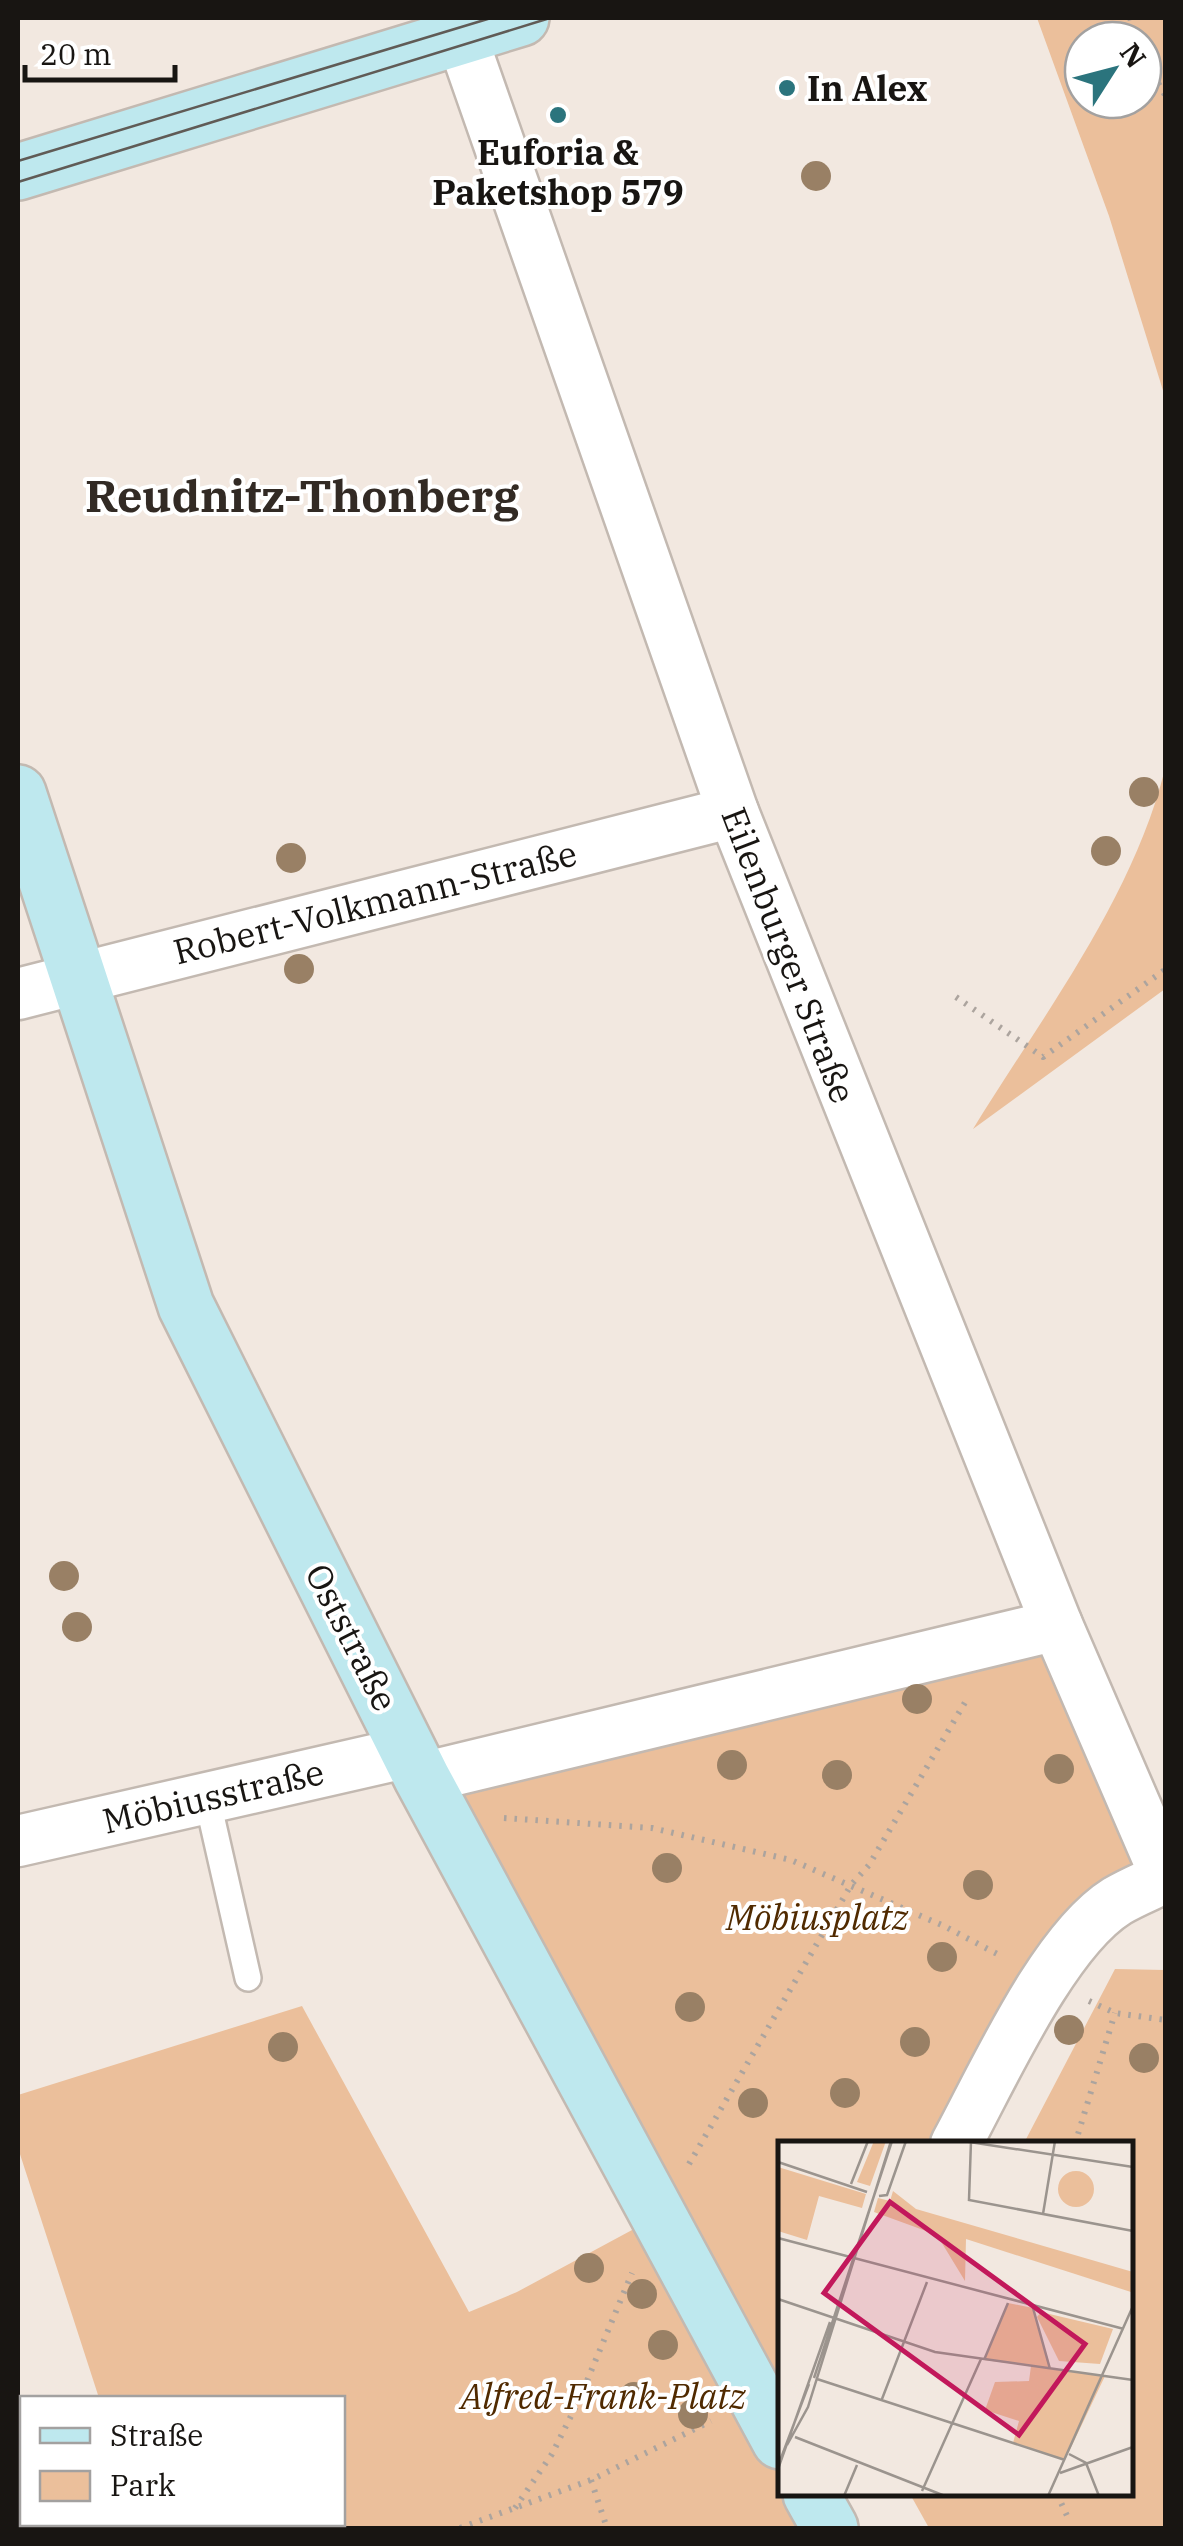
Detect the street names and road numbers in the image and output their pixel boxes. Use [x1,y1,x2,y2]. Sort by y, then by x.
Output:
street label: Eilenburger Straße [711,801,867,1109]
street label: Robert-Volkmann-Straße [169,830,581,974]
street label: Oststraße [295,1556,409,1718]
street label: Möbiusstraße [98,1748,328,1844]

